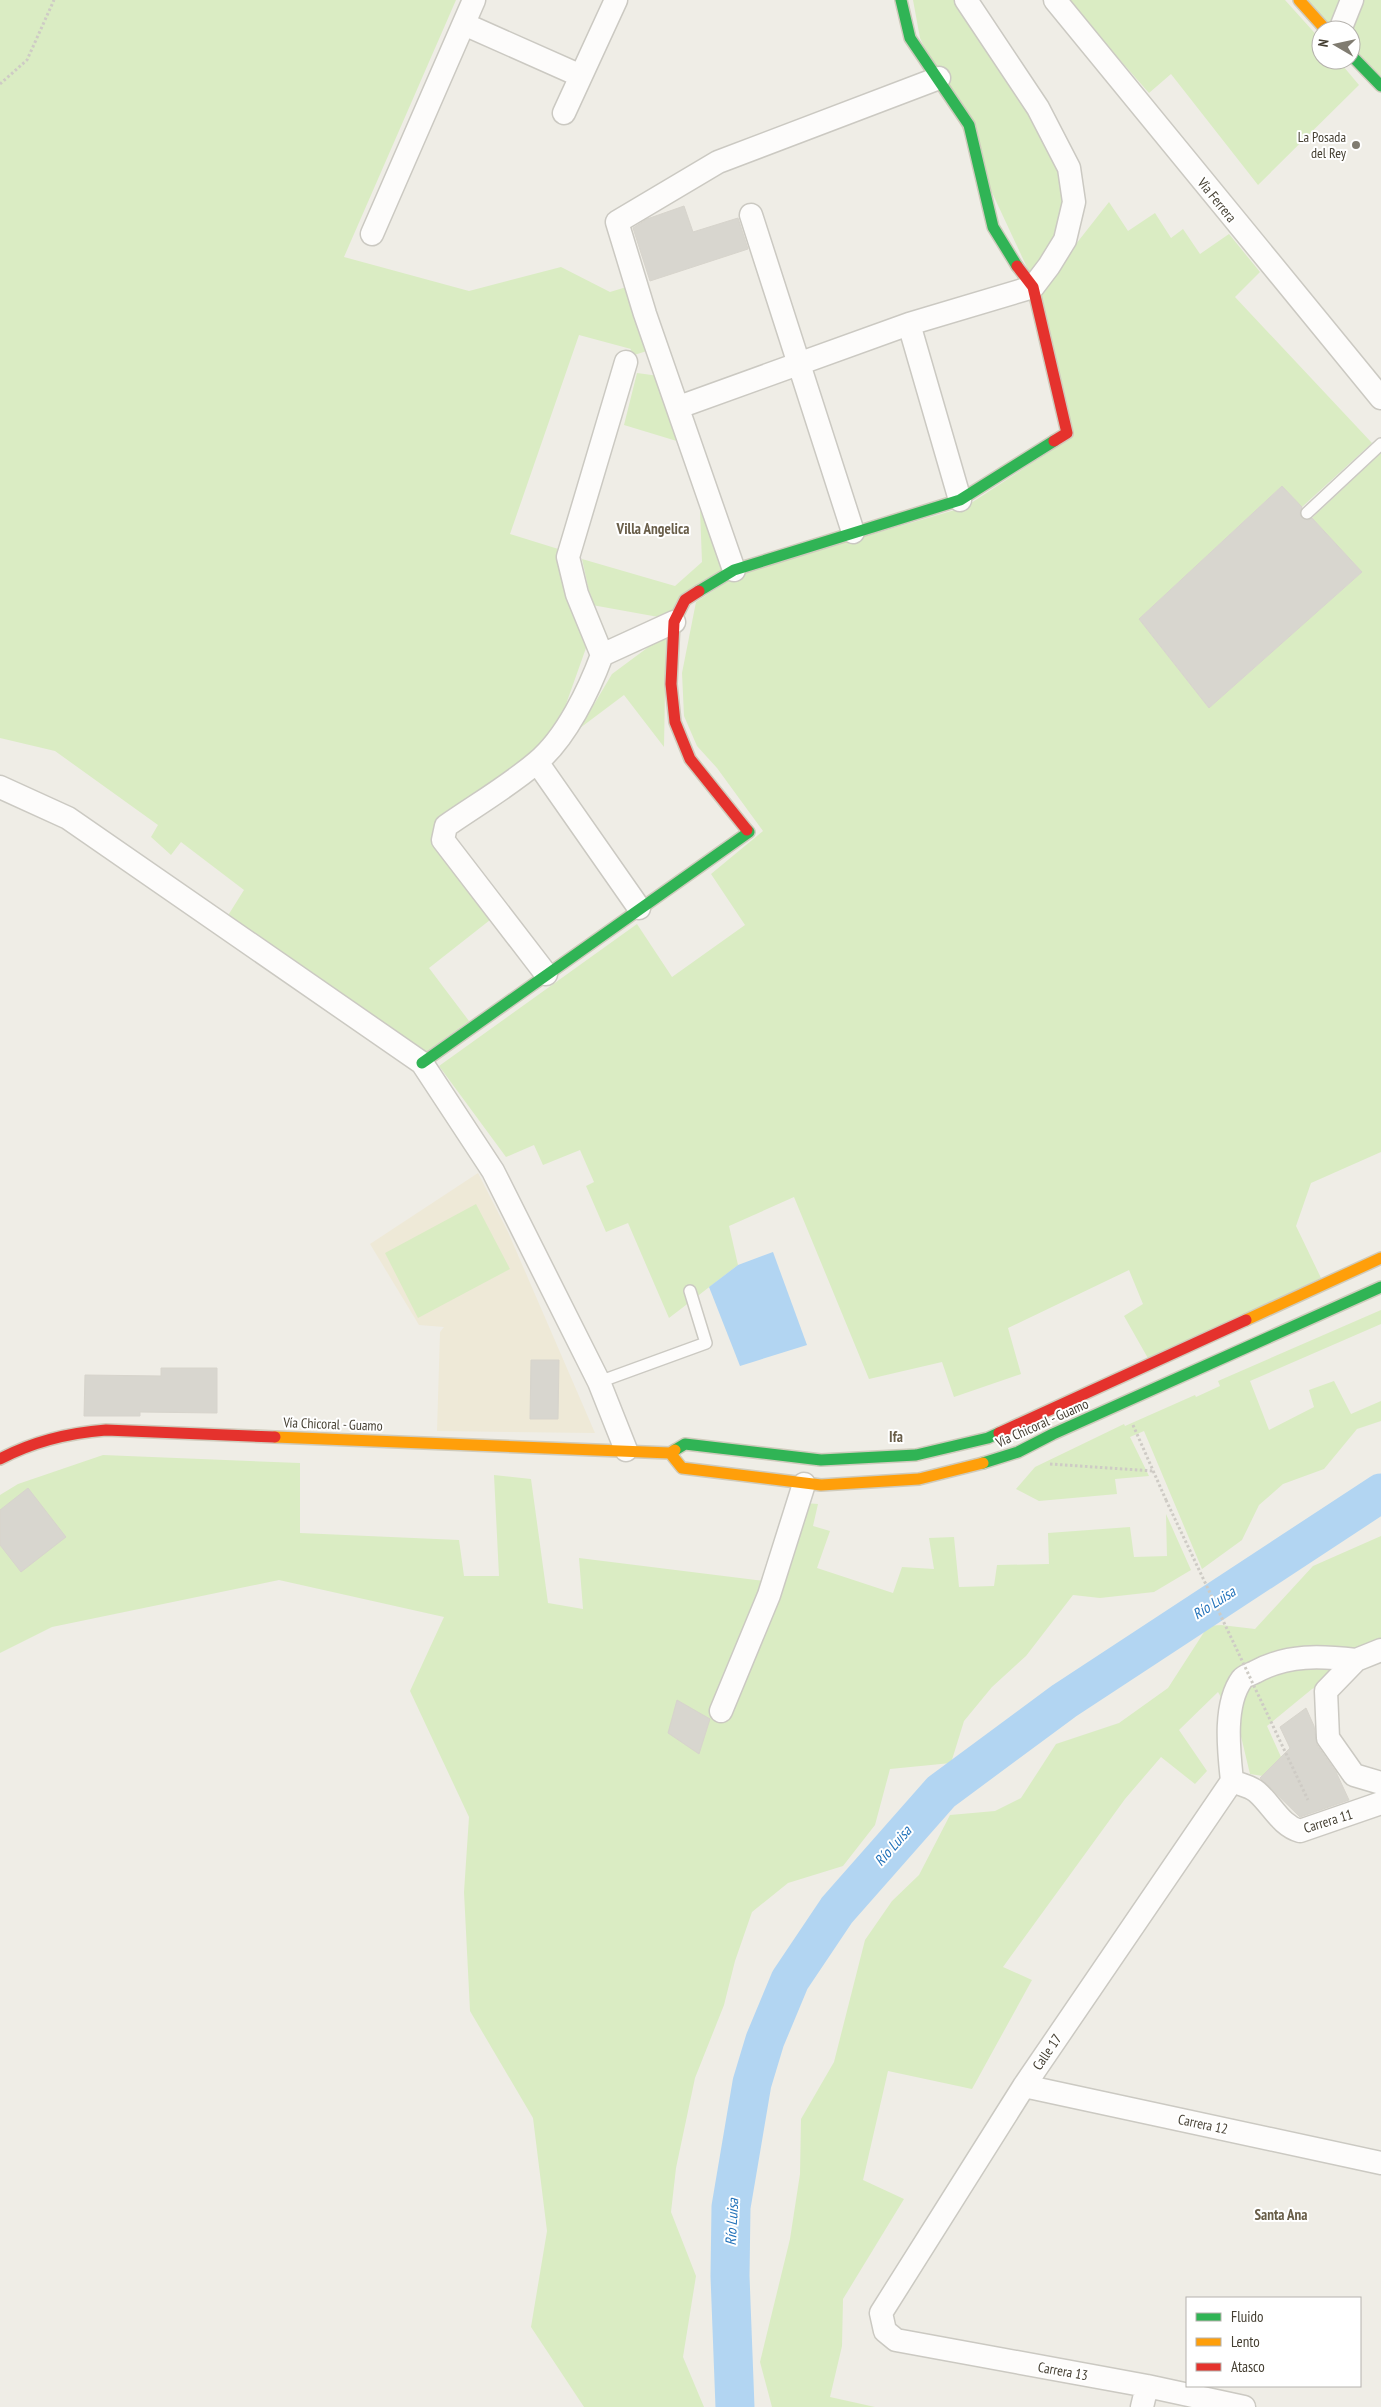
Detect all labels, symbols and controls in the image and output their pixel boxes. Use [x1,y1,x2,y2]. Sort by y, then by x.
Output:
north arrow [1311,20,1361,70]
text: N [1314,38,1333,48]
place label: La Posada del Rey [1298,128,1347,162]
marker: La Posada del Rey [1350,139,1362,151]
street label: Vía Ferrera [1193,173,1240,226]
district label: Villa Angelica [616,519,689,538]
street label: Vía Chicoral - Guamo [992,1395,1091,1452]
street label: Vía Chicoral - Guamo [282,1413,383,1435]
district label: Ifa [889,1427,903,1446]
water label: Río Luisa [1189,1581,1239,1623]
street label: Carrera 11 [1301,1805,1355,1837]
water label: Río Luisa [870,1821,916,1870]
street label: Calle 17 [1028,2031,1066,2073]
street label: Carrera 12 [1177,2110,1229,2138]
water label: Río Luisa [721,2197,742,2246]
district label: Santa Ana [1254,2205,1308,2224]
legend [1186,2297,1361,2387]
text: Fluido [1231,2307,1263,2326]
text: Lento [1231,2332,1260,2351]
text: Atasco [1231,2357,1265,2376]
street label: Carrera 13 [1037,2358,1089,2384]

